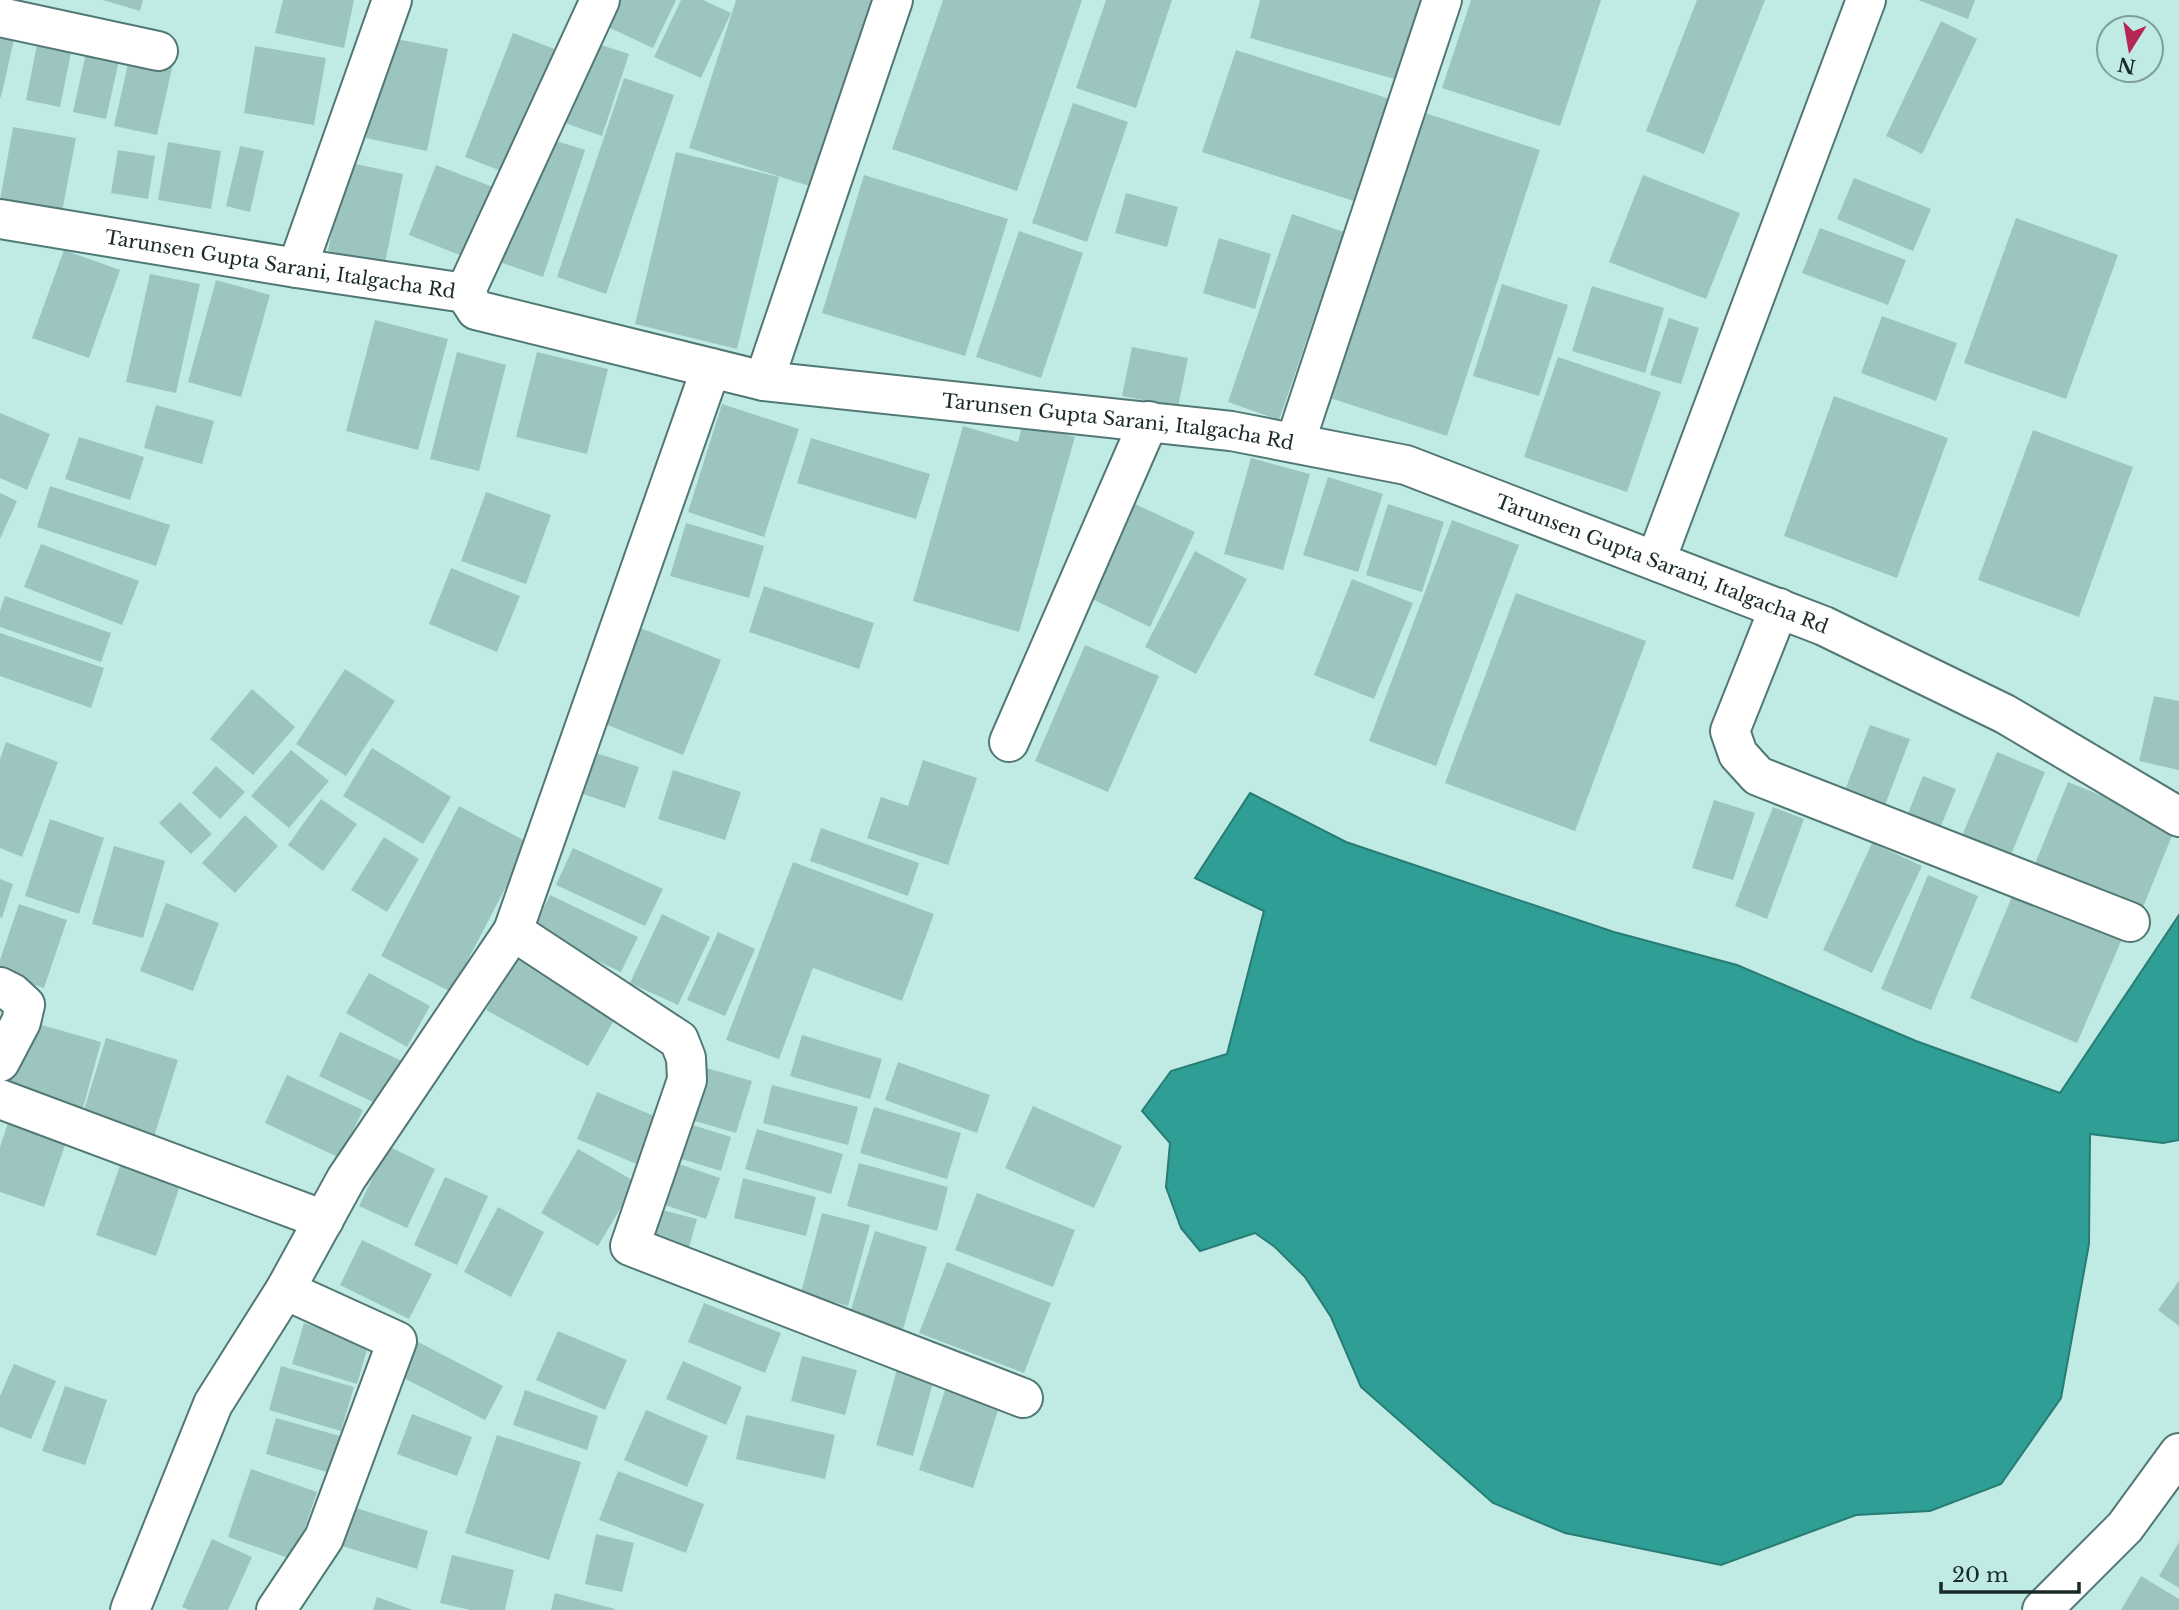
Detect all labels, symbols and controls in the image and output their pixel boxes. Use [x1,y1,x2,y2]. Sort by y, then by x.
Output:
north arrow [2095,14,2165,84]
text: N [2116,52,2138,78]
street label: Tarunsen Gupta Sarani, Italgacha Rd [103,225,457,303]
street label: Tarunsen Gupta Sarani, Italgacha Rd [941,389,1296,455]
street label: Tarunsen Gupta Sarani, Italgacha Rd [1492,489,1832,638]
scale bar [1941,1550,2079,1594]
text: 20 m [1952,1562,2009,1588]

